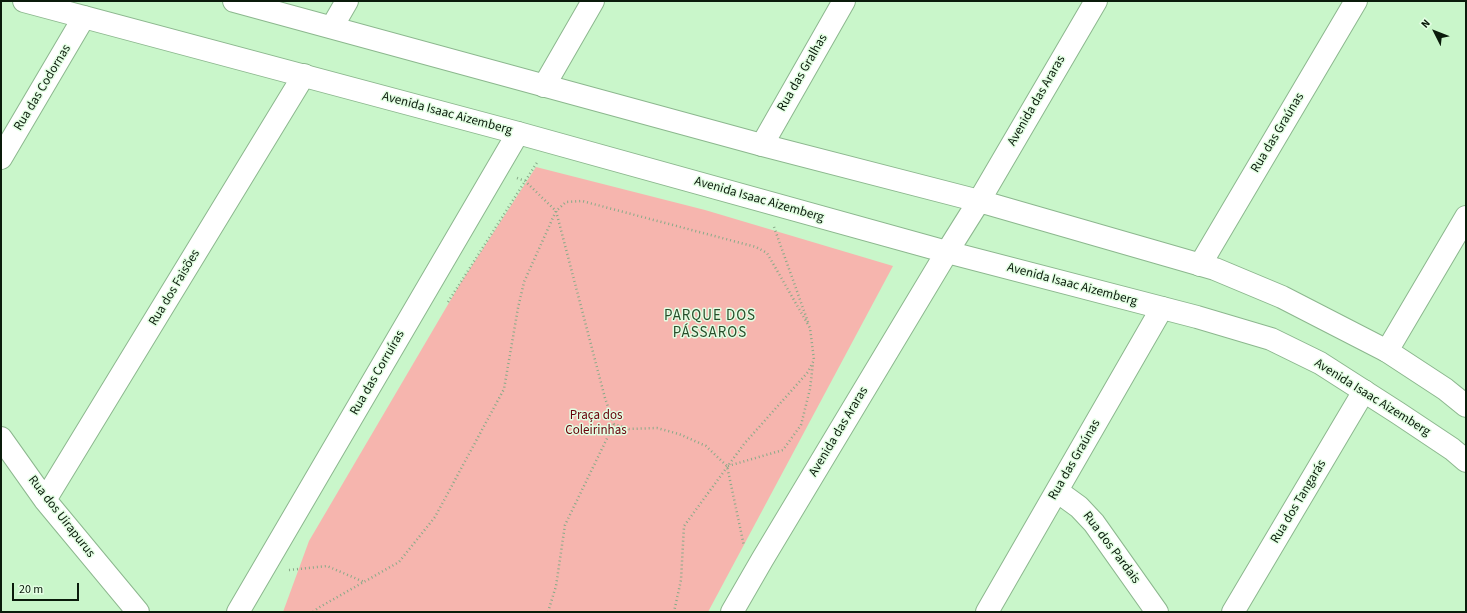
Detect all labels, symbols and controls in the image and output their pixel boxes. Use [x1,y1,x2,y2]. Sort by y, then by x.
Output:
north arrow [1415,12,1455,52]
text: N [1418,16,1434,31]
street label: Rua das Gralhas [775,32,831,114]
street label: Rua das Codornas [11,42,75,134]
street label: Avenida das Araras [1005,53,1069,149]
street label: Avenida Isaac Aizemberg [380,89,514,139]
street label: Rua das Graúnas [1248,90,1308,176]
street label: Avenida Isaac Aizemberg [692,174,826,226]
street label: Rua dos Faisões [146,247,204,329]
street label: Avenida Isaac Aizemberg [1005,260,1139,310]
district label: PARQUE DOS PÁSSAROS [664,308,756,343]
street label: Rua das Corruíras [347,328,409,418]
street label: Avenida Isaac Aizemberg [1311,356,1433,440]
street label: Avenida das Araras [806,384,872,480]
park label: Praça dos Coleirinhas [565,408,627,439]
street label: Rua das Graúnas [1046,417,1104,503]
street label: Rua dos Tangarás [1268,457,1330,547]
street label: Rua dos Uirapurus [24,473,98,561]
street label: Rua dos Pardais [1079,509,1143,587]
scale bar [14,575,81,601]
text: 20 m [19,581,43,598]

